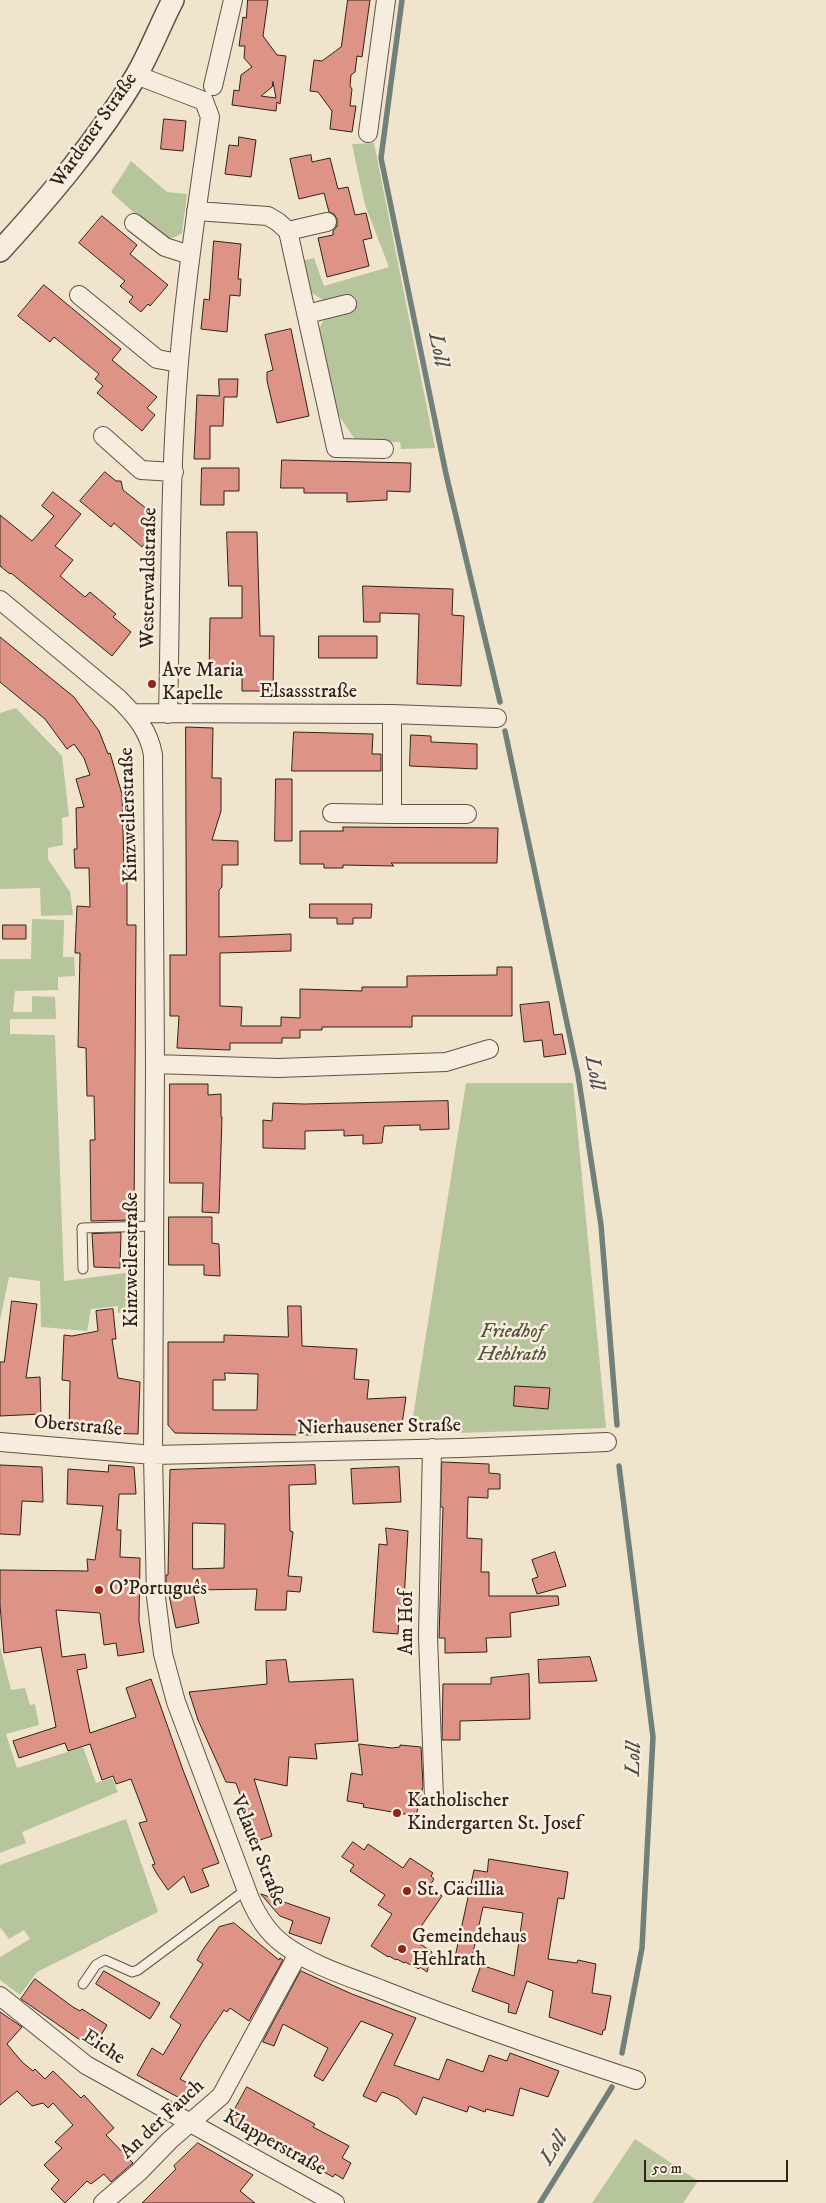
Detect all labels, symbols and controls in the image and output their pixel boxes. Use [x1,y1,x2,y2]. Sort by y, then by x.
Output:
street label: Wardener Straße [46,69,144,193]
water label: Loll [421,331,453,369]
street label: Westerwaldstraße [137,507,163,649]
place label: Ave Maria Kapelle [162,660,244,707]
marker: Ave Maria Kapelle [146,678,158,690]
street label: Elsassstraße [259,681,357,705]
street label: Kinzweilerstraße [116,747,144,883]
water label: Loll [578,1054,608,1092]
street label: Kinzweilerstraße [121,1192,145,1328]
park label: Friedhof Hehlrath [477,1321,547,1368]
street label: Oberstraße [33,1411,123,1443]
street label: Nierhausener Straße [297,1415,461,1441]
place label: O'Português [109,1578,207,1602]
marker: O'Português [93,1584,105,1596]
street label: Am Hof [396,1591,420,1655]
water label: Loll [622,1742,648,1776]
place label: Katholischer Kindergarten St. Josef [407,1790,582,1837]
street label: Velauer Straße [224,1792,290,1910]
marker: Katholischer Kindergarten St. Josef [391,1807,403,1819]
place label: St. Cäcillia [417,1879,504,1903]
marker: St. Cäcillia [401,1885,413,1897]
place label: Gemeindehaus Hehlrath [412,1926,527,1973]
marker: Gemeindehaus Hehlrath [396,1943,408,1955]
street label: Eiche [77,2025,129,2071]
street label: An der Fauch [116,2075,210,2165]
street label: Klapperstraße [218,2106,330,2182]
water label: Loll [535,2128,575,2170]
scale bar [646,2150,790,2182]
text: 50 m [652,2159,682,2178]

